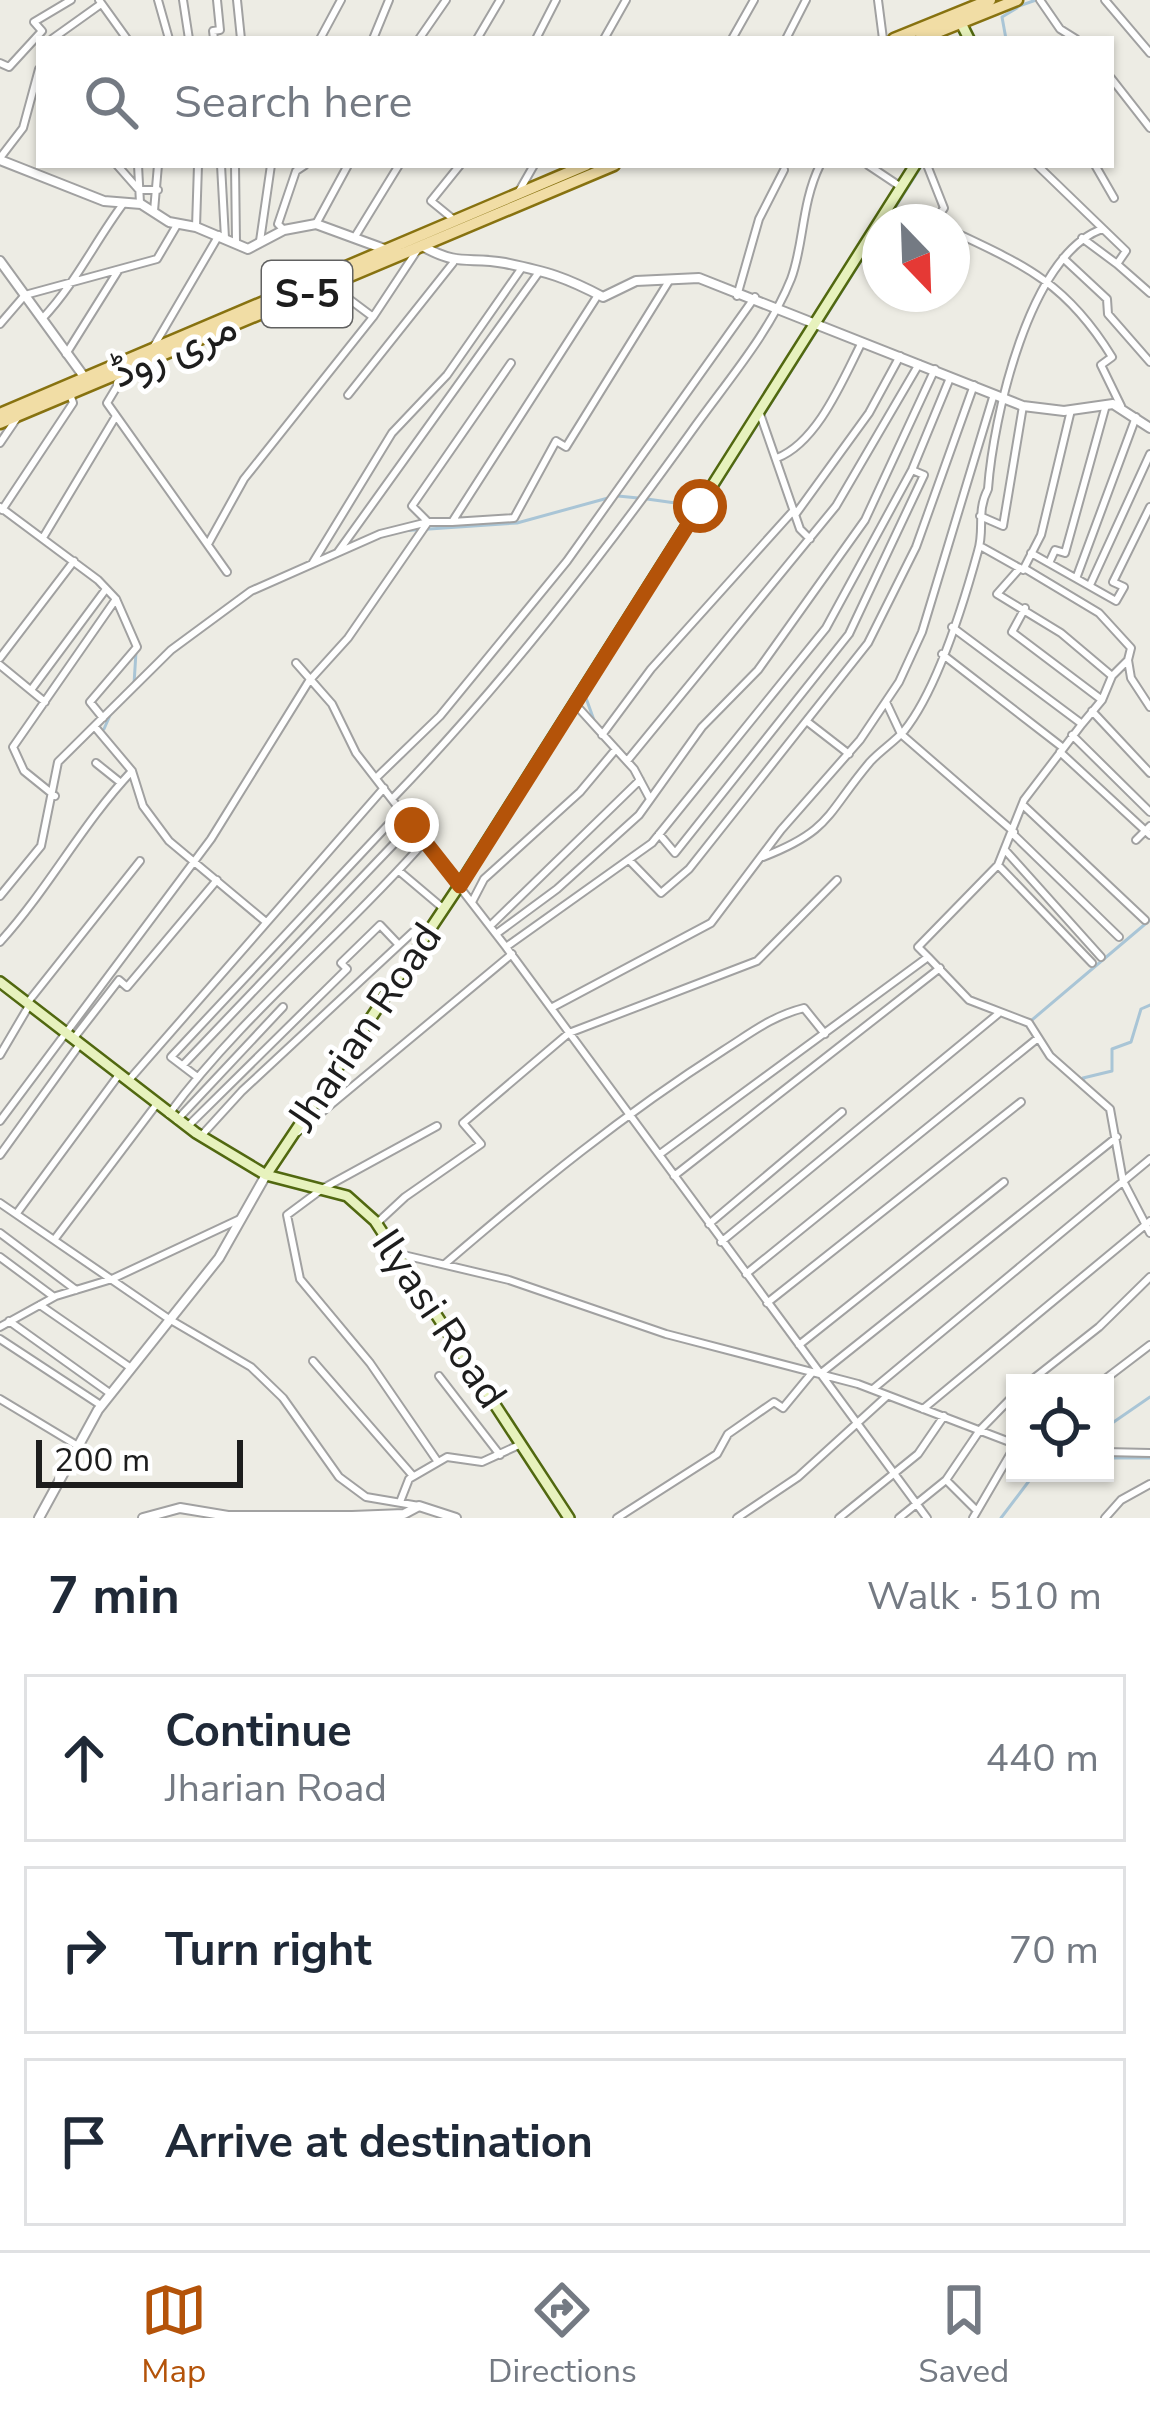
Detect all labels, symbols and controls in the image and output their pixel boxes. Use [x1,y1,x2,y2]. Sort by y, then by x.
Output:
search box [36,36,1114,168]
icon: search [78,69,144,135]
text: Search here [174,72,413,133]
north arrow [862,204,970,312]
road number: S-5 [262,261,352,327]
street label: مری روڈ [102,298,246,402]
route start [673,479,727,533]
route end [385,798,439,852]
street label: Jharian Road [274,912,455,1143]
street label: Ilyasi Road [358,1218,520,1420]
map controls [1006,1374,1114,1482]
button: locate [1006,1374,1114,1482]
scale bar [36,1434,243,1487]
text: 200 m [54,1438,150,1483]
text: 7 min [48,1561,180,1631]
text: Walk · 510 m [867,1570,1102,1623]
text: Continue [165,1701,352,1762]
icon: ahead [51,1725,117,1791]
text: 440 m [985,1732,1099,1785]
text: Jharian Road [165,1762,387,1815]
icon: right [51,1917,117,1983]
text: Turn right [165,1920,372,1981]
text: 70 m [1009,1924,1099,1977]
icon: arrive [51,2109,117,2175]
text: Arrive at destination [165,2112,593,2173]
tab: Map [141,2277,207,2394]
tab: Directions [488,2277,637,2394]
tab: Saved [918,2277,1009,2394]

